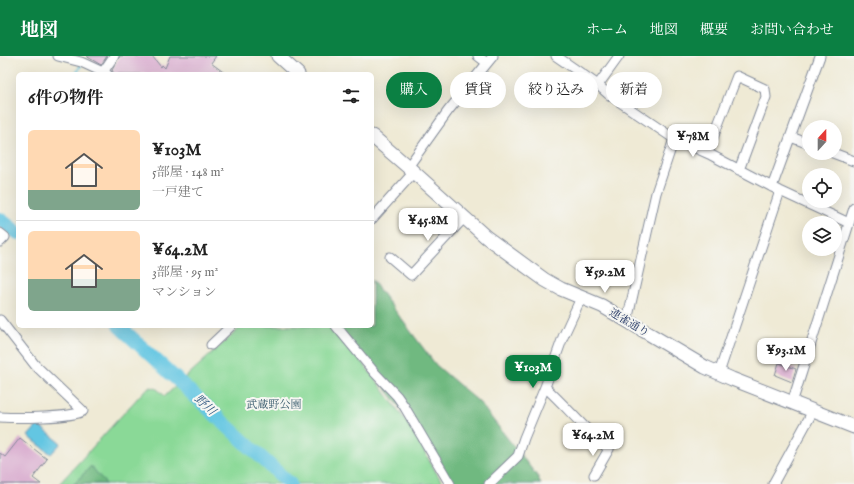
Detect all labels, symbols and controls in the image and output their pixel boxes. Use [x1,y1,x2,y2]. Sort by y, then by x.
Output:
text: 地図 [20,19,58,43]
text: ホーム [586,21,628,39]
text: 地図 [650,21,678,39]
text: 概要 [700,21,728,39]
text: お問い合わせ [750,21,834,39]
chip: 購入 [386,72,442,108]
chip: 賃貸 [450,72,506,108]
chip: 絞り込み [514,72,598,108]
chip: 新着 [606,72,662,108]
icon: filters [340,85,362,107]
text: 6件の物件 [28,88,103,109]
north arrow [802,120,842,160]
map controls [802,120,842,256]
pin: ¥78M [669,124,717,158]
text: ¥78M [677,128,709,145]
text: ¥103M [152,140,201,161]
icon: home [60,146,108,194]
text: 5部屋 · 148 m² [152,164,224,181]
button: locate [802,168,842,208]
text: 一戸建て [152,184,204,201]
pin: ¥45.8M [395,208,461,242]
text: ¥45.8M [408,212,448,229]
button: layers [802,216,842,256]
text: ¥64.2M [152,240,208,261]
icon: home [60,247,108,295]
pin: ¥59.2M [572,260,638,294]
text: 3部屋 · 95 m² [152,264,218,281]
text: ¥59.2M [585,264,625,281]
text: マンション [152,284,216,301]
street label: 連雀通り [607,306,651,340]
pin: ¥93.1M [753,338,819,372]
text: ¥93.1M [766,342,806,359]
pin: ¥103M [505,355,561,389]
text: ¥103M [514,359,552,376]
water label: 野川 [191,391,220,420]
park label: 武蔵野公園 [247,398,302,412]
pin: ¥64.2M [560,423,626,457]
text: ¥64.2M [572,427,614,444]

